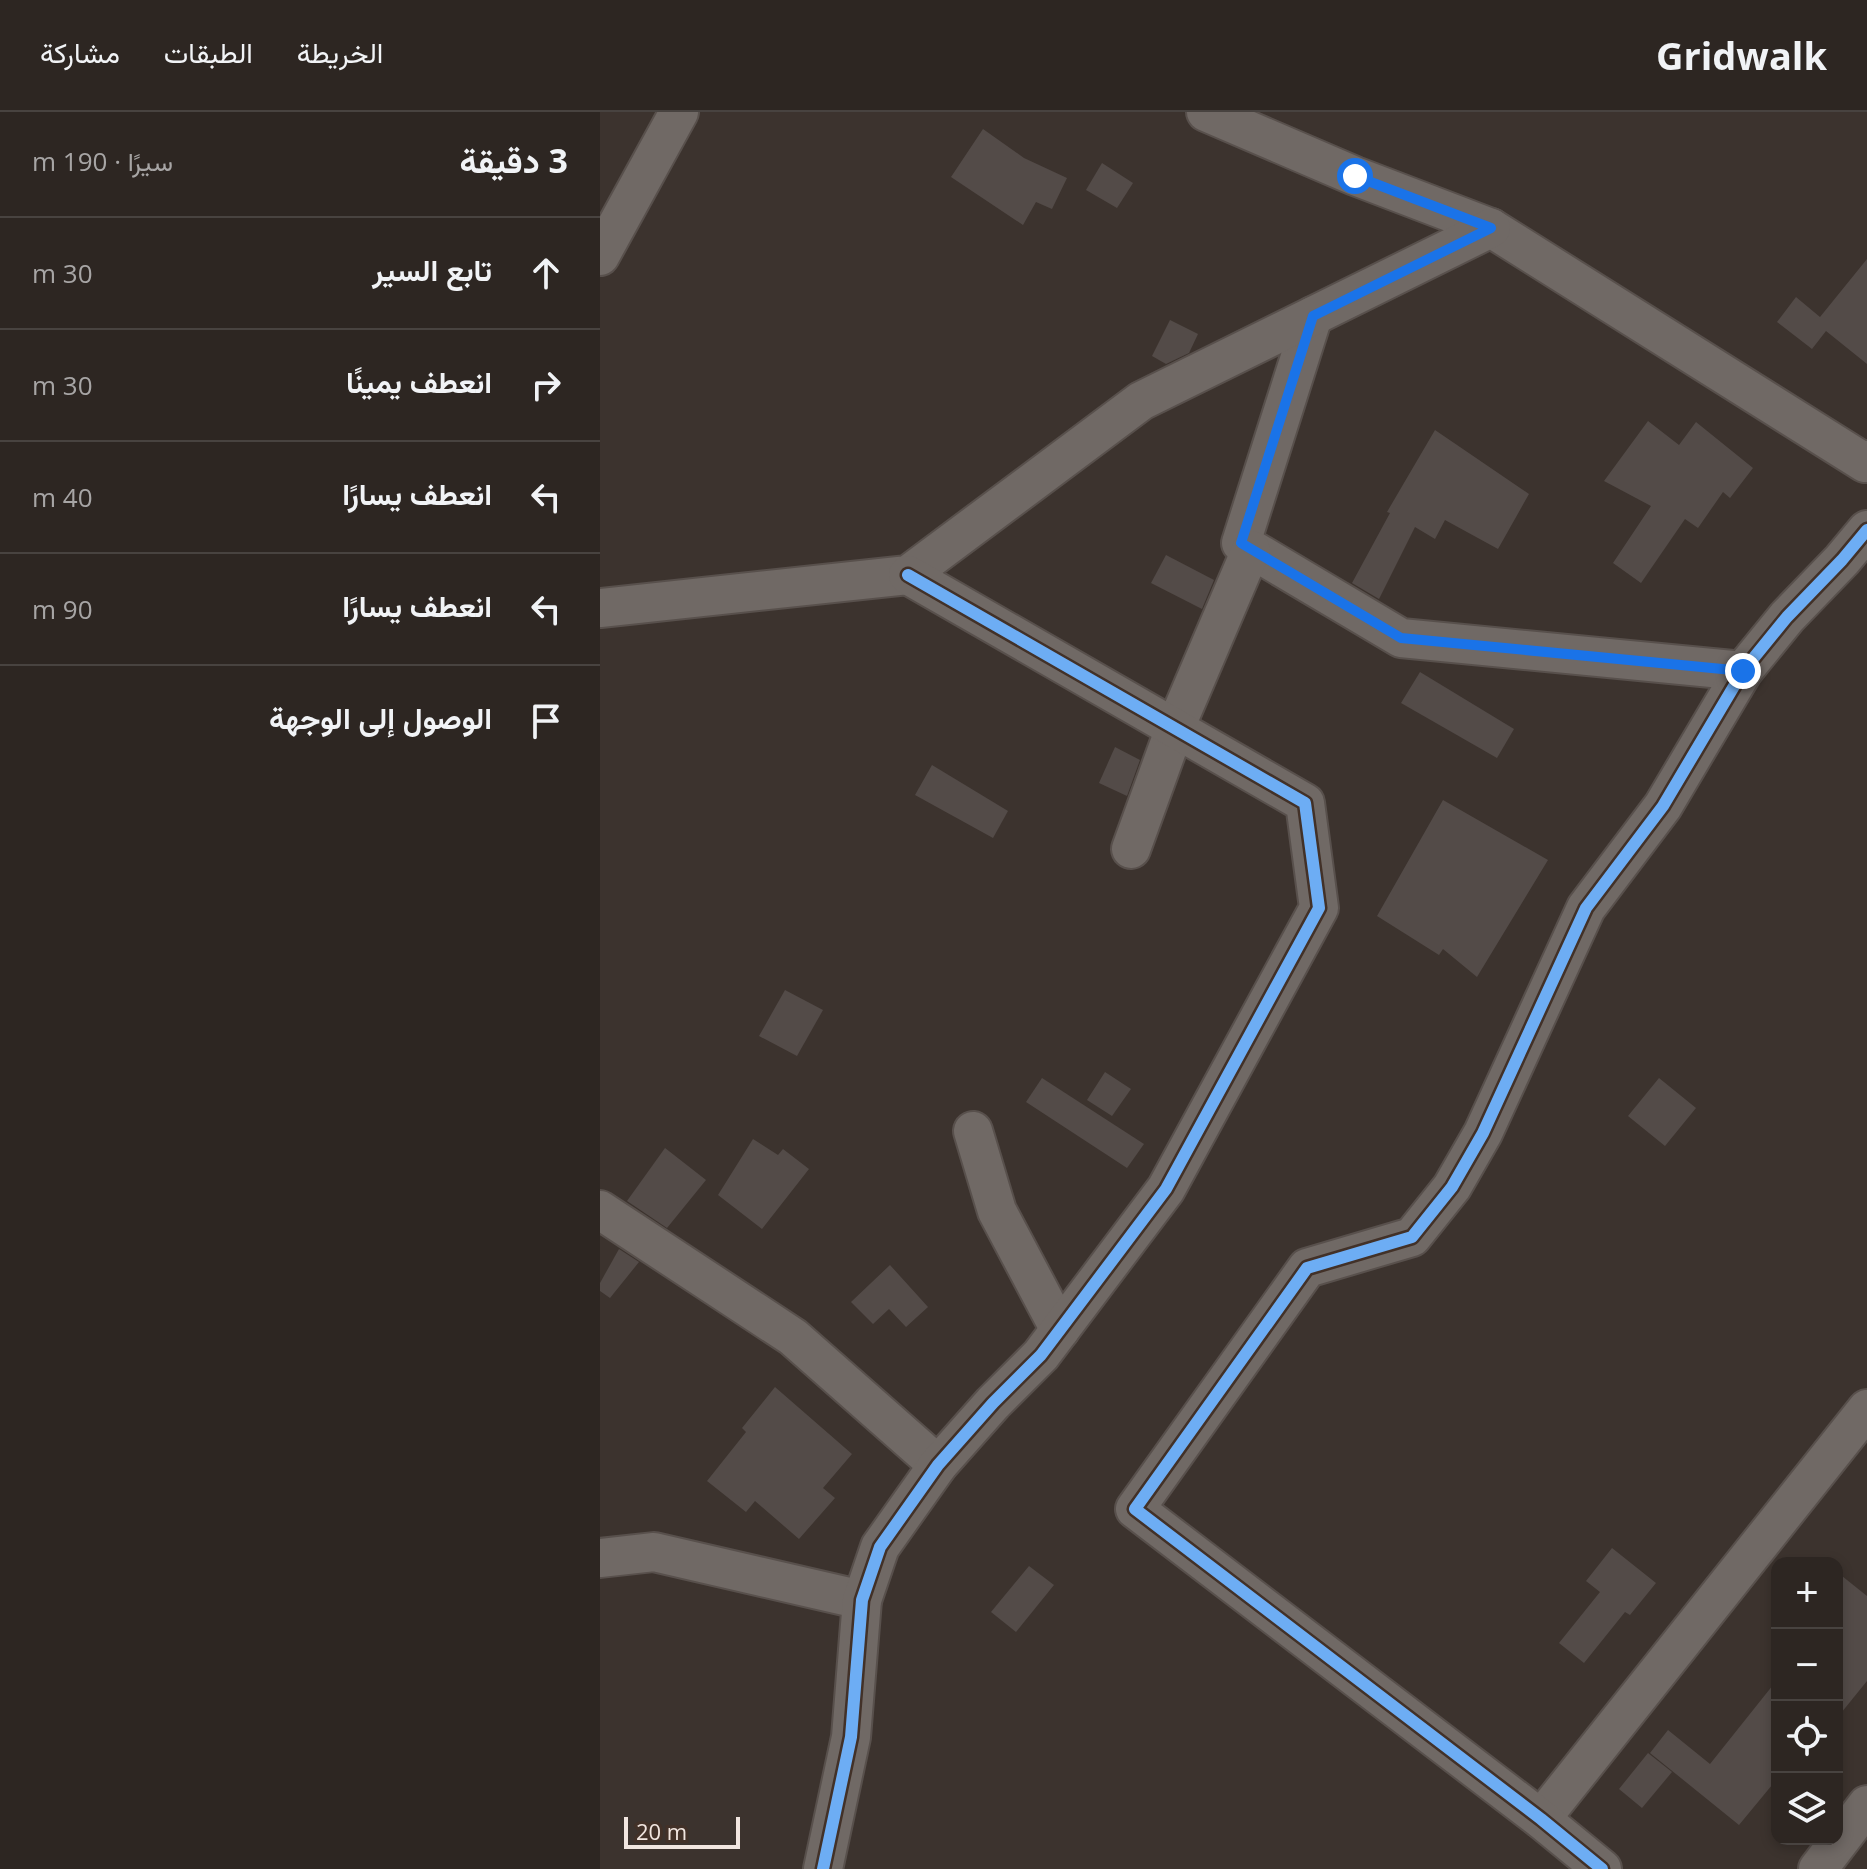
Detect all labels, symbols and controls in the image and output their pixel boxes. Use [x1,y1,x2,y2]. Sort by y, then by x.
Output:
text: Gridwalk [1656,29,1827,81]
text: مشاركة [40,33,120,71]
text: الطبقات [164,33,253,71]
text: الخريطة [297,33,383,71]
text: 3 دقيقة [460,137,568,183]
text: سيرًا · 190 m [32,143,173,179]
route start [1337,158,1373,194]
text: تابع السير [372,249,492,290]
icon: ahead [524,251,568,295]
text: 30 m [32,255,93,291]
text: انعطف يمينًا [346,361,492,402]
icon: right [524,363,568,407]
text: 30 m [32,367,93,403]
text: انعطف يسارًا [342,473,492,514]
icon: left [524,475,568,519]
text: 40 m [32,479,93,515]
text: انعطف يسارًا [342,585,492,626]
icon: left [524,587,568,631]
text: 90 m [32,591,93,627]
route end [1725,653,1761,689]
text: الوصول إلى الوجهة [269,697,492,738]
icon: arrive [524,699,568,743]
map controls [1771,1557,1843,1845]
button: + [1771,1557,1843,1629]
button: − [1771,1629,1843,1701]
button: locate [1771,1701,1843,1773]
button: layers [1771,1773,1843,1845]
scale bar [624,1813,740,1849]
text: 20 m [636,1816,687,1846]

